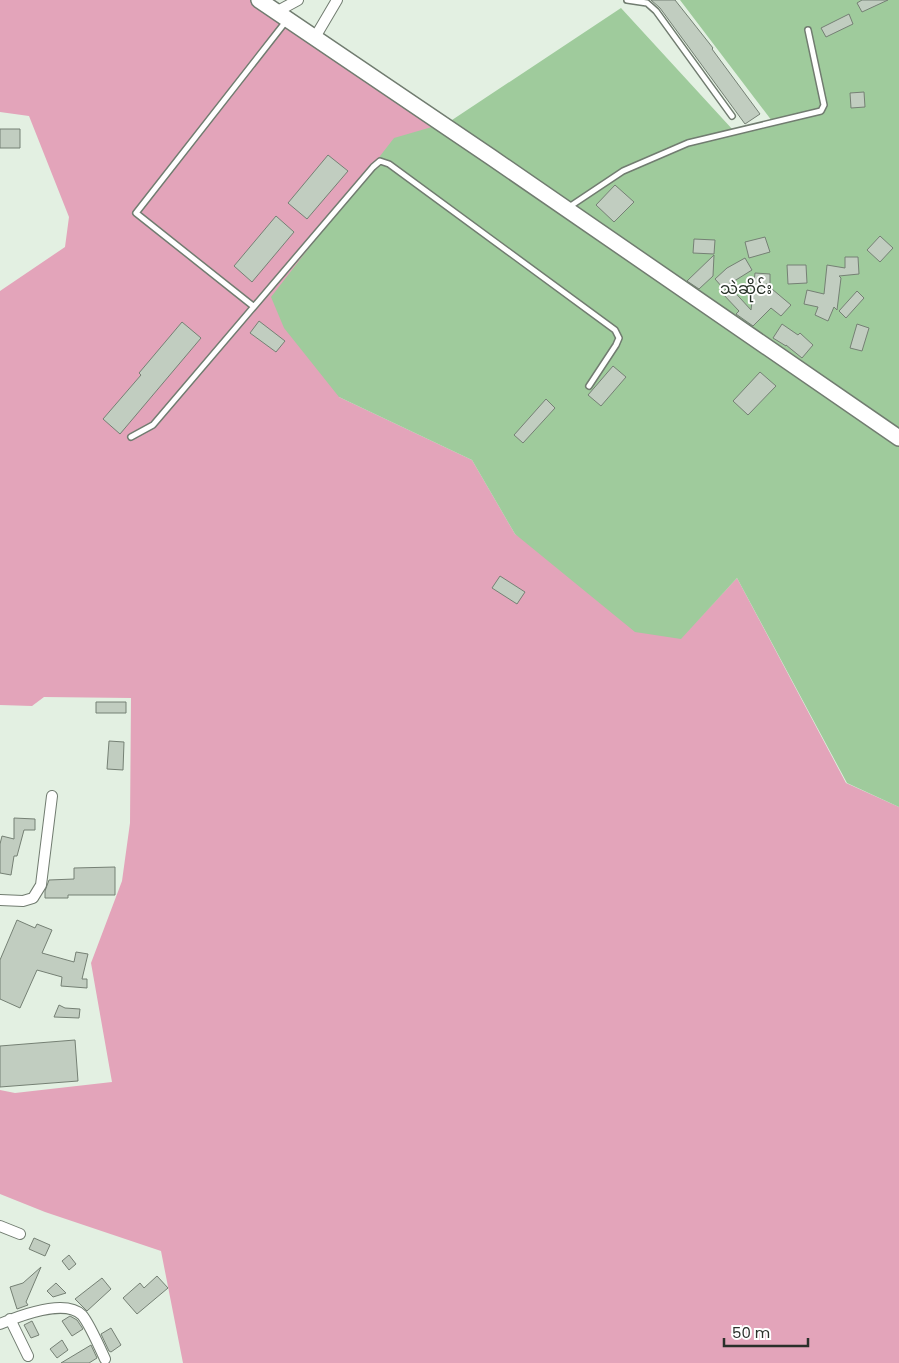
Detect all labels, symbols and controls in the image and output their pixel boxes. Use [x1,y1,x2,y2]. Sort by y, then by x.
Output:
district label: သဲဆိုင်း [720,277,772,303]
scale bar [724,1316,808,1348]
text: 50 m [732,1322,770,1343]

